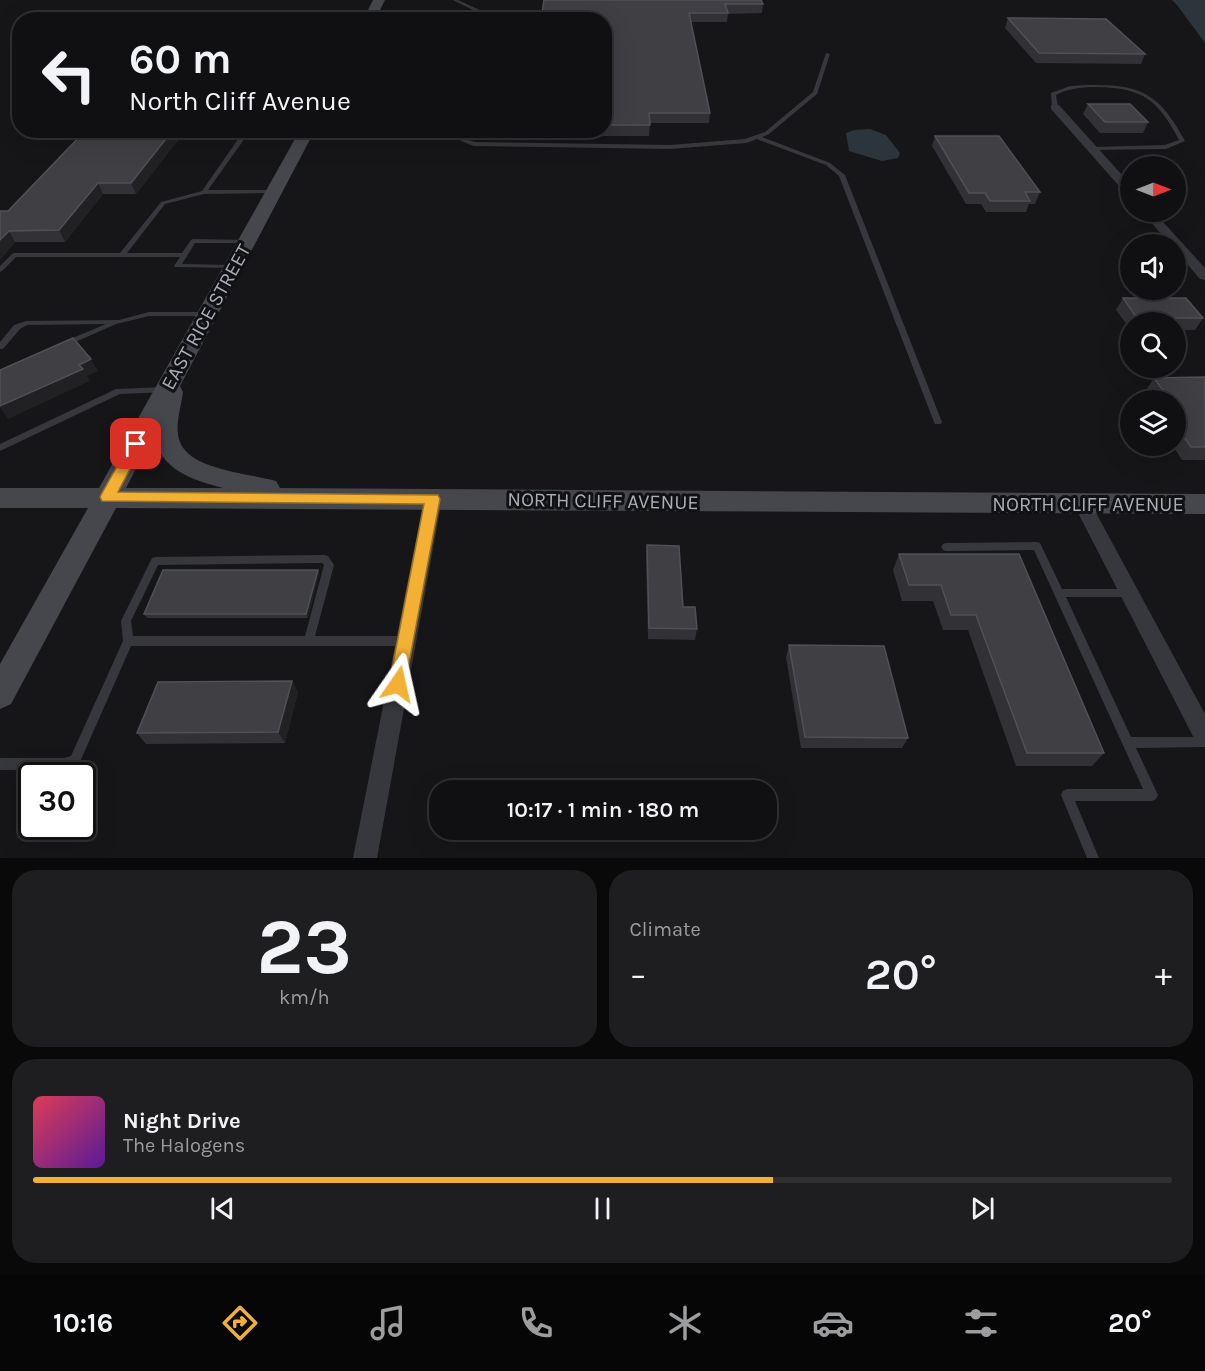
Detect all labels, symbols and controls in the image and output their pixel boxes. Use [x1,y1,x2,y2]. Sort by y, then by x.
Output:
text: 60 m [129,34,232,84]
icon: left [30,36,108,114]
text: North Cliff Avenue [129,85,351,117]
north arrow [1120,156,1186,222]
map controls [1120,156,1186,456]
button: sound [1120,234,1186,300]
street label: EAST RICE STREET [157,240,255,394]
button: search [1120,312,1186,378]
button: layers [1120,390,1186,456]
pin [110,418,161,469]
icon: arrive [119,427,152,460]
street label: NORTH CLIFF AVENUE [507,488,699,514]
street label: NORTH CLIFF AVENUE [992,493,1184,516]
position arrow [366,652,430,716]
speed limit sign: 30 [18,762,96,840]
text: 10:17 · 1 min · 180 m [507,797,699,823]
text: 23 [256,901,352,993]
text: Climate [630,918,701,941]
text: 20° [865,948,937,1000]
text: − [630,955,647,993]
text: + [1155,955,1172,993]
text: km/h [279,986,330,1009]
text: Night Drive [123,1108,241,1134]
text: The Halogens [123,1134,245,1157]
icon: previous [206,1192,239,1225]
icon: pause [586,1192,619,1225]
icon: next [966,1192,999,1225]
icon: directions [219,1302,261,1344]
icon: music [367,1302,409,1344]
icon: phone [515,1302,557,1344]
icon: climate [664,1302,706,1344]
icon: car [812,1302,854,1344]
icon: filters [960,1302,1002,1344]
text: 10:16 [53,1307,113,1339]
text: 20° [1108,1307,1152,1339]

